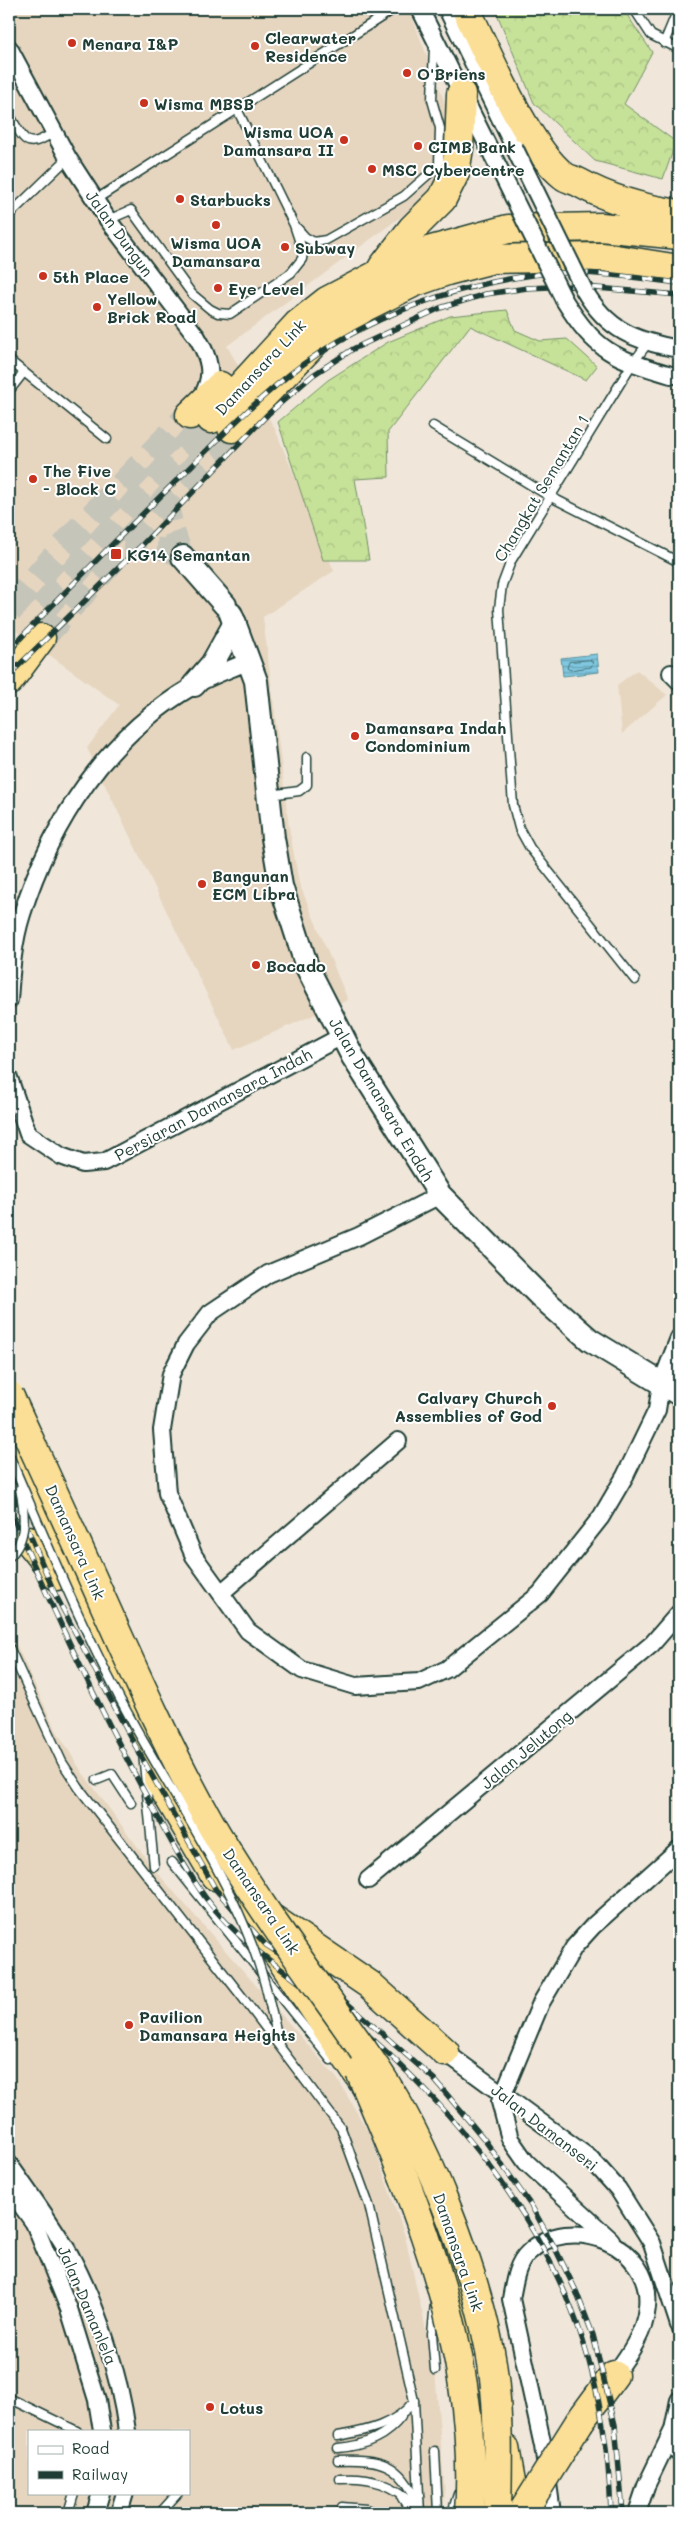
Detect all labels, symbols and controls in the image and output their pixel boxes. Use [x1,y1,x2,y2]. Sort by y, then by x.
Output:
place label: Clearwater Residence [265,27,356,66]
place label: Menara I&P [82,33,179,54]
marker: Menara I&P [66,37,78,49]
marker: Clearwater Residence [249,40,261,52]
place label: O'Briens [417,63,486,84]
marker: O'Briens [401,67,413,79]
place label: Wisma MBSB [154,93,254,114]
marker: Wisma MBSB [138,97,150,109]
place label: Wisma UOA Damansara II [223,121,334,160]
marker: Wisma UOA Damansara II [338,134,350,146]
place label: CIMB Bank [428,136,516,157]
marker: CIMB Bank [412,140,424,152]
place label: MSC Cybercentre [382,159,524,180]
marker: MSC Cybercentre [366,163,378,175]
street label: Jalan Dungun [81,185,159,281]
place label: Starbucks [190,189,271,210]
marker: Starbucks [174,193,186,205]
marker: Wisma UOA Damansara [210,219,222,231]
place label: Wisma UOA Damansara [171,232,261,271]
place label: Subway [295,237,356,258]
marker: Subway [279,241,291,253]
place label: 5th Place [53,266,129,287]
marker: 5th Place [37,270,49,282]
place label: Eye Level [228,278,304,299]
marker: Eye Level [212,282,224,294]
place label: Yellow Brick Road [107,288,196,327]
marker: Yellow Brick Road [91,301,103,313]
street label: Damansara Link [210,314,310,420]
street label: Changkat Semantan 1 [489,411,593,565]
place label: The Five - Block C [43,460,116,499]
marker: The Five - Block C [27,473,39,485]
place label: KG14 Semantan [127,544,250,565]
marker: KG14 Semantan [109,547,123,561]
place label: Damansara Indah Condominium [365,717,506,756]
marker: Damansara Indah Condominium [349,730,361,742]
place label: Bangunan ECM Libra [212,865,296,904]
marker: Bangunan ECM Libra [196,878,208,890]
place label: Bocado [266,955,326,976]
marker: Bocado [250,959,262,971]
street label: Jalan Damansara Endah [325,1013,439,1185]
street label: Persiaran Damansara Indah [111,1043,315,1165]
place label: Calvary Church Assemblies of God [395,1387,542,1426]
marker: Calvary Church Assemblies of God [546,1400,558,1412]
street label: Damansara Link [41,1481,111,1603]
street label: Jalan Jelutong [476,1705,576,1793]
street label: Damansara Link [219,1844,305,1958]
place label: Pavilion Damansara Heights [139,2006,296,2045]
marker: Pavilion Damansara Heights [123,2019,135,2031]
street label: Jalan Damanseri [487,2079,603,2175]
street label: Damansara Link [429,2190,489,2314]
street label: Jalan Damanlela [53,2242,123,2368]
place label: Lotus [220,2397,263,2418]
marker: Lotus [204,2401,216,2413]
legend [28,2430,190,2494]
text: Road [72,2438,109,2458]
text: Railway [72,2464,128,2484]

